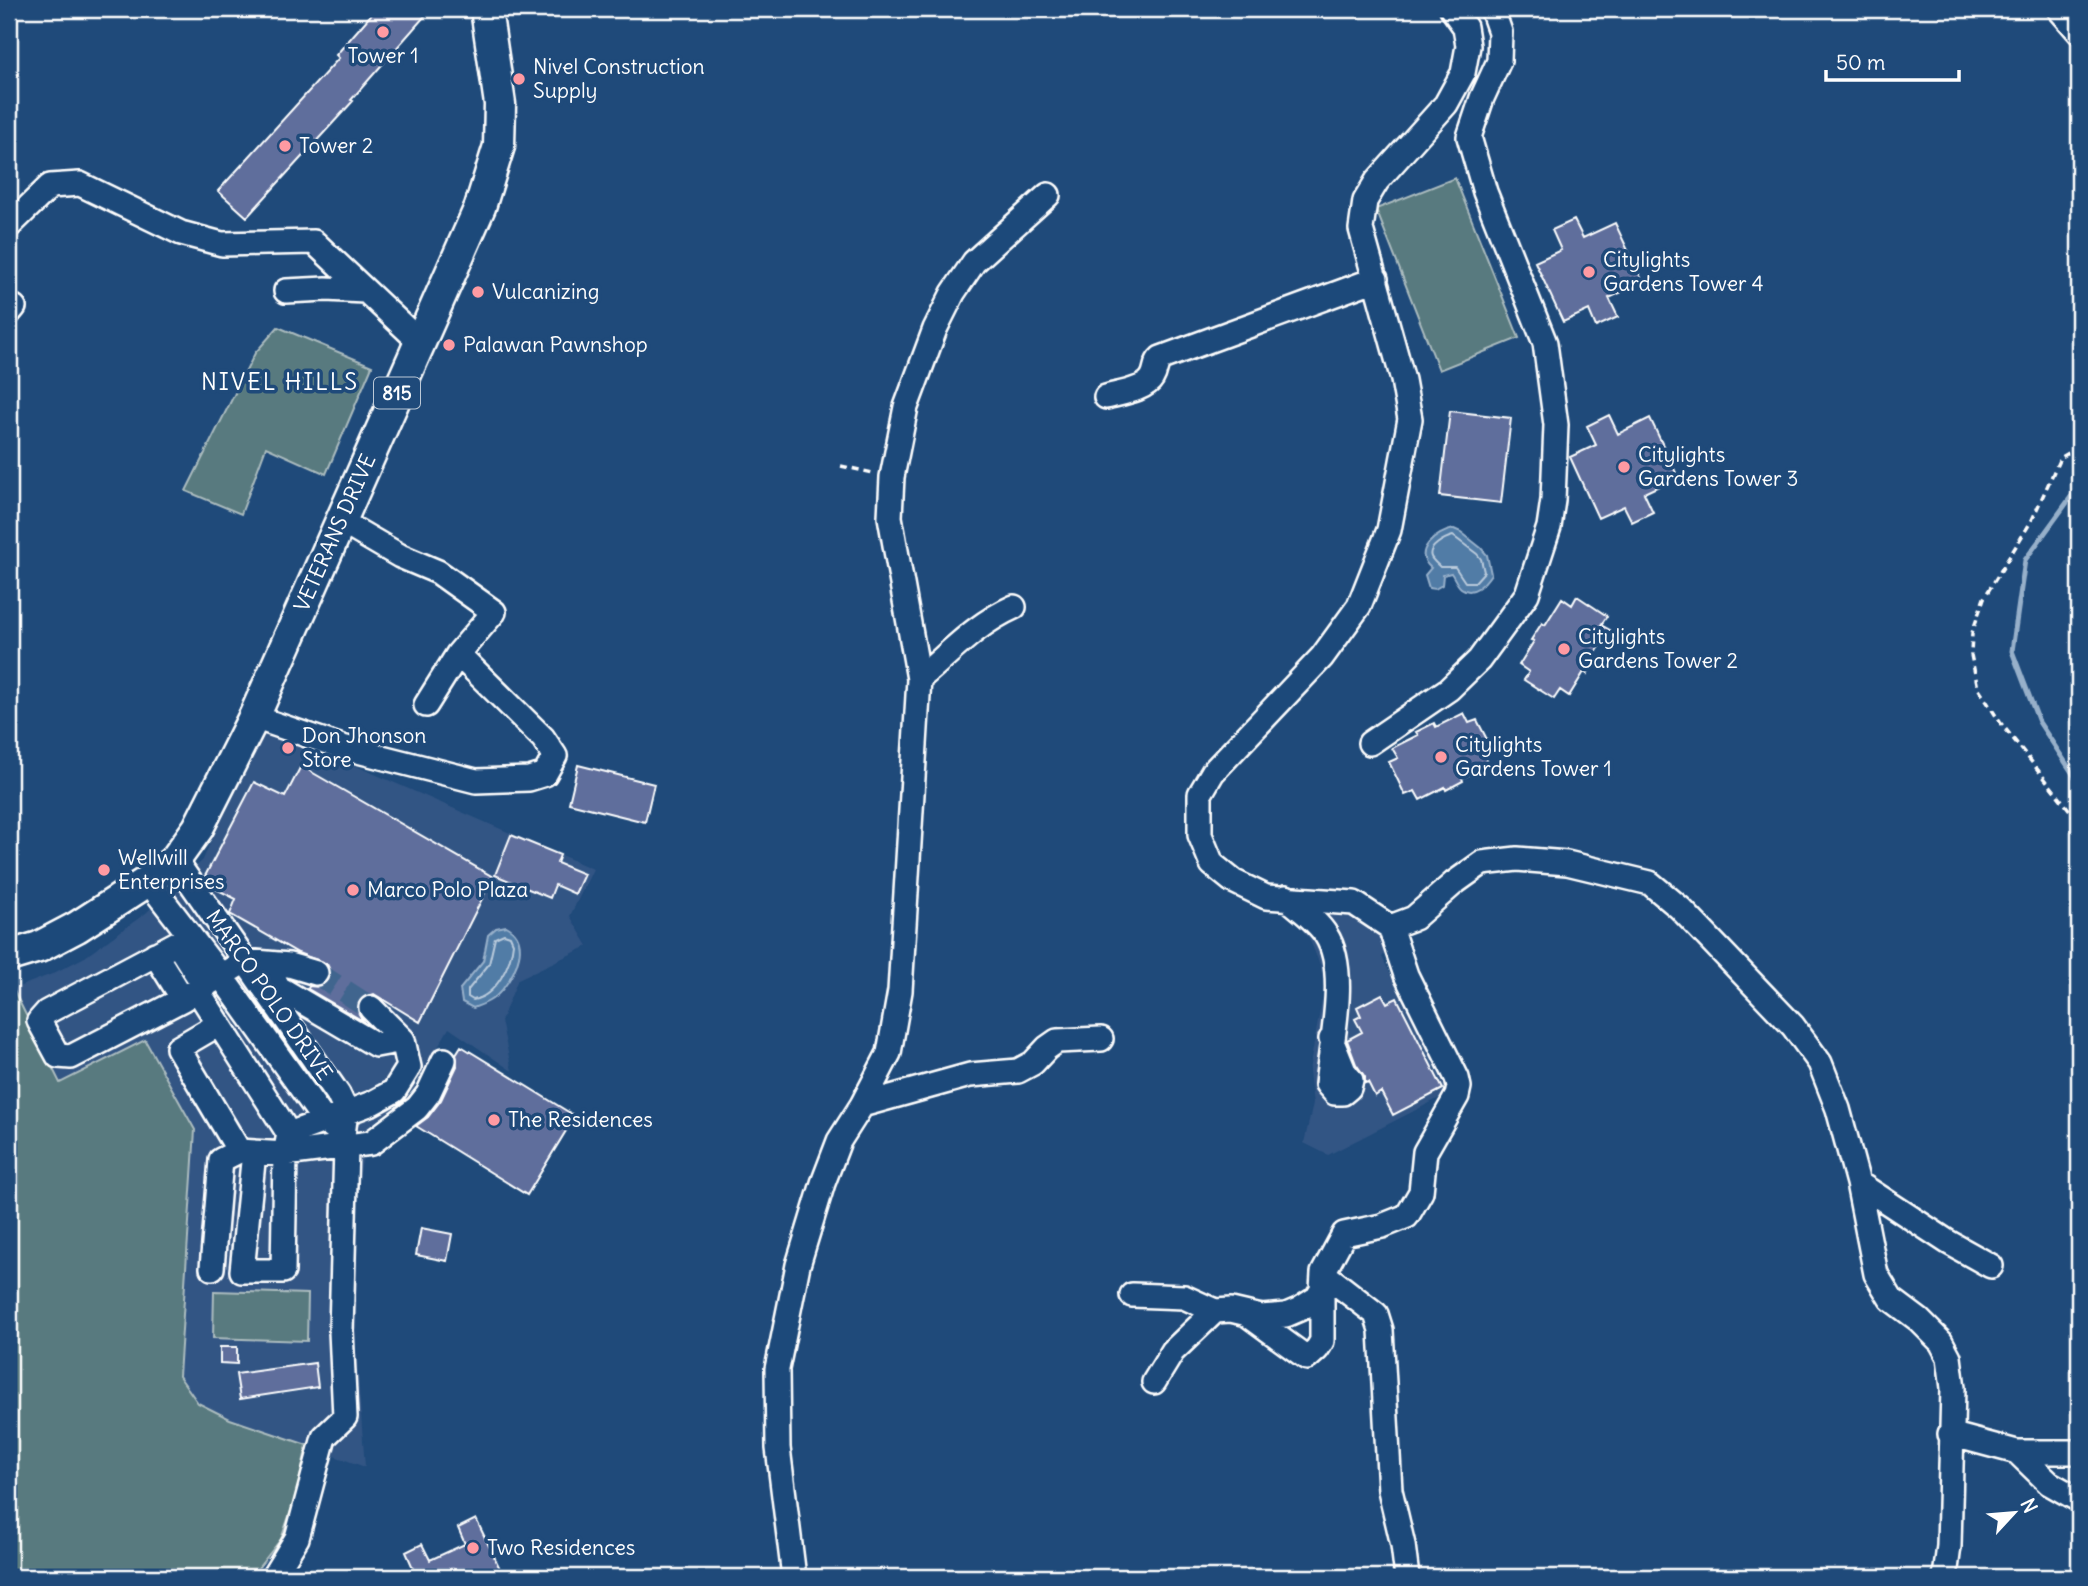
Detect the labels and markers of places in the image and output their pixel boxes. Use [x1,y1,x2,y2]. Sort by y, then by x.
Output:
marker: Tower 1 [375,24,391,40]
place label: Tower 1 [347,42,419,69]
place label: Nivel Construction Supply [533,53,705,104]
marker: Nivel Construction Supply [511,71,527,87]
place label: Tower 2 [299,132,373,159]
marker: Tower 2 [277,138,293,154]
place label: Citylights Gardens Tower 4 [1603,246,1764,297]
marker: Citylights Gardens Tower 4 [1581,264,1597,280]
place label: Vulcanizing [492,278,599,305]
marker: Vulcanizing [470,284,486,300]
place label: Palawan Pawnshop [463,331,648,358]
marker: Palawan Pawnshop [441,337,457,353]
place label: Citylights Gardens Tower 3 [1638,441,1799,492]
marker: Citylights Gardens Tower 3 [1616,459,1632,475]
place label: Citylights Gardens Tower 2 [1578,623,1738,674]
marker: Citylights Gardens Tower 2 [1556,641,1572,657]
place label: Don Jhonson Store [302,722,426,773]
place label: Citylights Gardens Tower 1 [1455,731,1612,782]
marker: Don Jhonson Store [280,740,296,756]
marker: Citylights Gardens Tower 1 [1433,749,1449,765]
place label: Wellwill Enterprises [118,844,225,895]
marker: Wellwill Enterprises [96,862,112,878]
place label: Marco Polo Plaza [367,876,528,903]
marker: Marco Polo Plaza [345,882,361,898]
place label: The Residences [508,1106,653,1133]
marker: The Residences [486,1112,502,1128]
place label: Two Residences [487,1534,635,1561]
marker: Two Residences [465,1540,481,1556]

